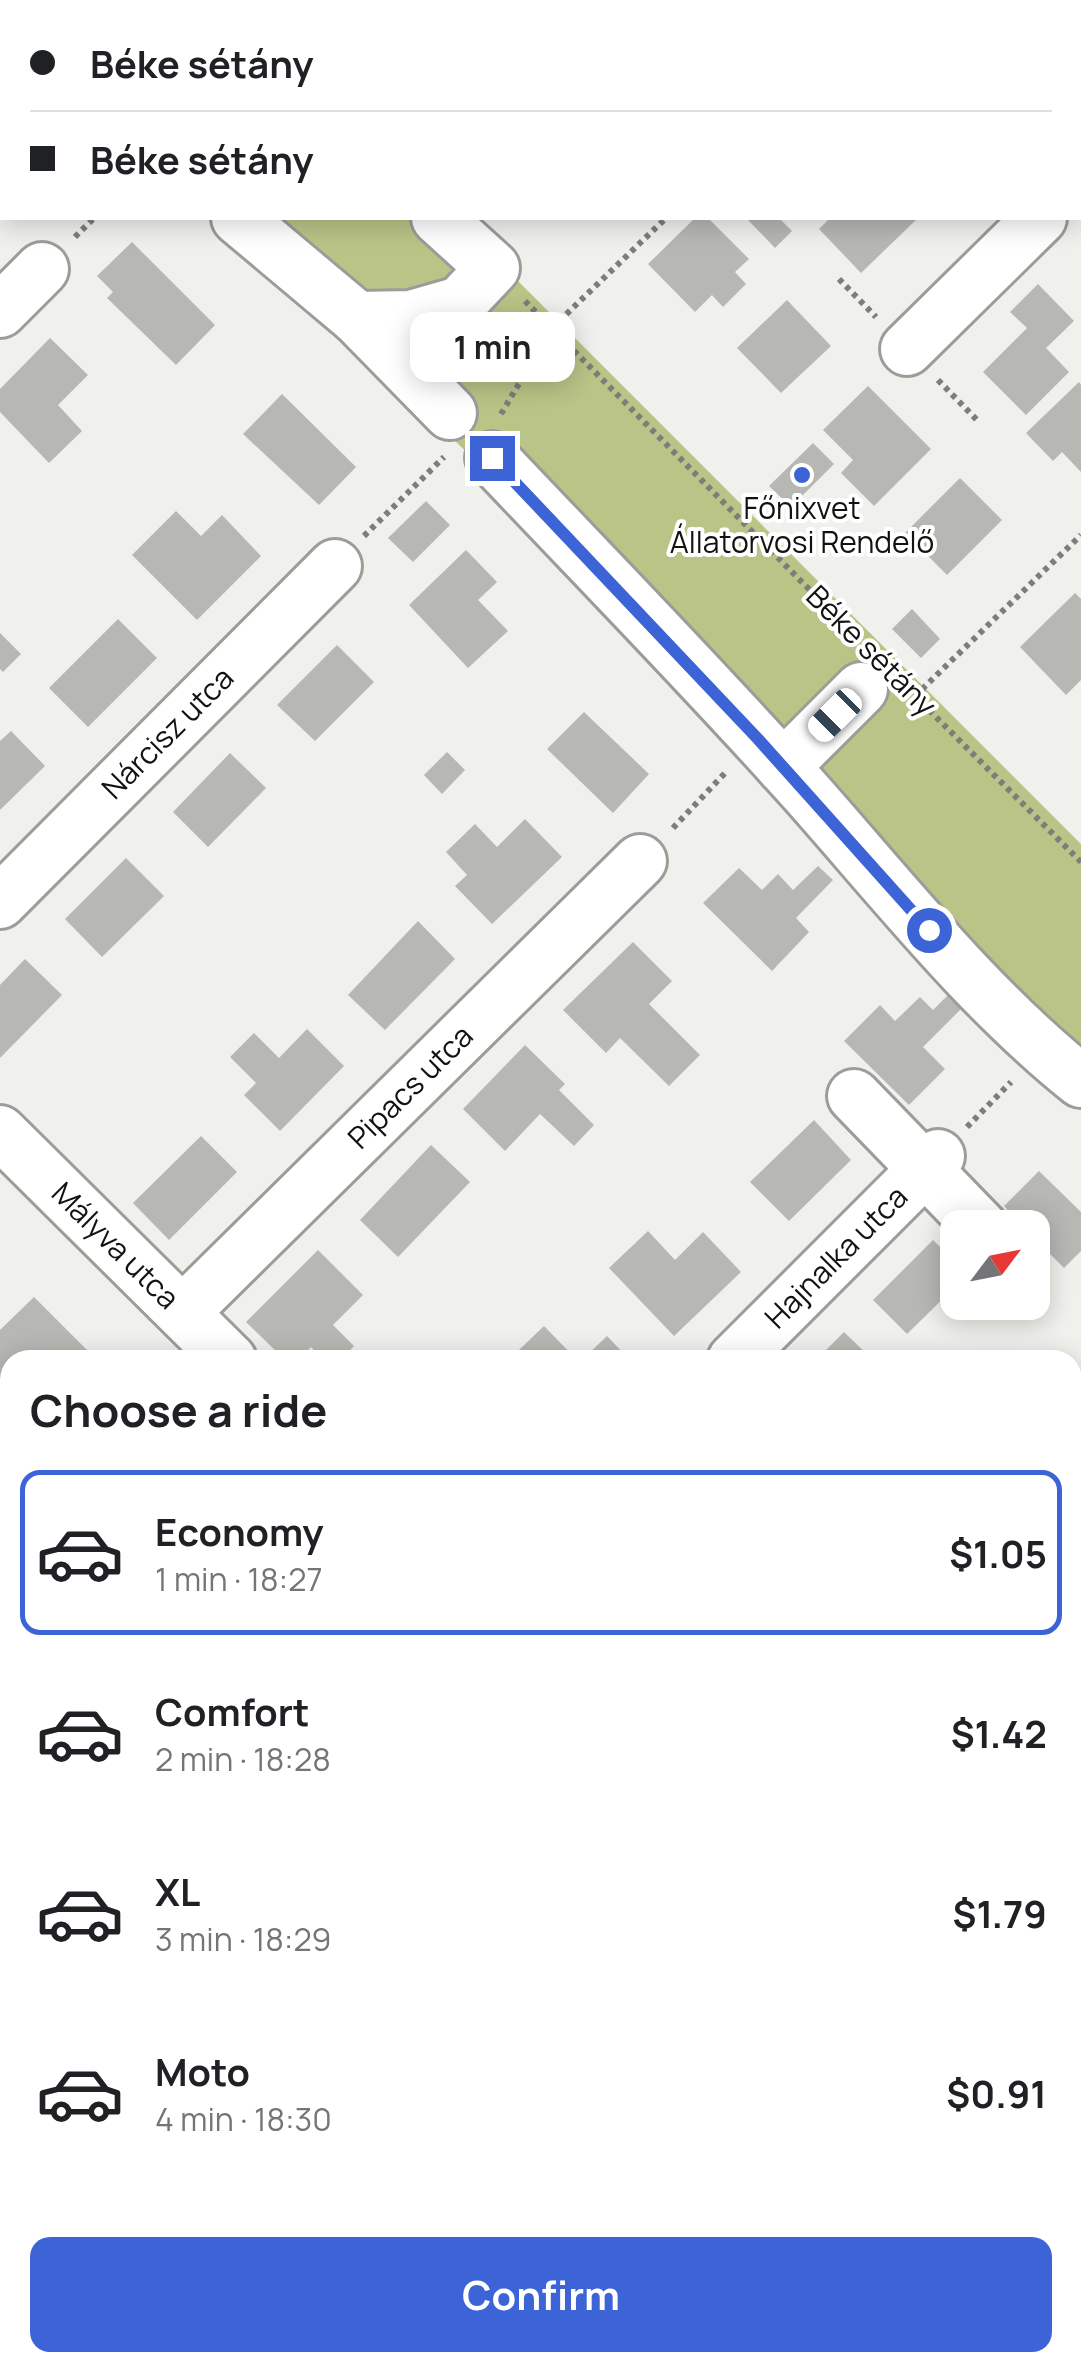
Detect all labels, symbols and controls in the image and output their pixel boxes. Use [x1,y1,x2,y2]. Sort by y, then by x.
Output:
text: Béke sétány [90,37,313,89]
text: Béke sétány [90,133,313,185]
callout: 1 min [410,313,574,383]
text: 1 min [453,325,532,369]
route end [470,436,515,481]
marker: Főnixvet Állatorvosi Rendelő [791,464,813,486]
place label: Főnixvet Állatorvosi Rendelő [670,487,934,562]
street label: Béke sétány [798,576,946,724]
street label: Nárcisz utca [92,657,242,807]
car [803,683,867,747]
route start [907,908,952,953]
street label: Pipacs utca [338,1015,481,1157]
street label: Mályva utca [43,1173,189,1317]
street label: Hajnalka utca [755,1176,916,1337]
north arrow [940,1210,1050,1320]
map controls [940,1210,1050,1320]
text: Choose a ride [30,1379,327,1441]
text: Economy [155,1505,324,1557]
icon: car [35,1508,125,1598]
text: $1.05 [949,1527,1047,1579]
text: 1 min · 18:27 [155,1557,322,1601]
text: Comfort [155,1685,309,1737]
icon: car [35,1688,125,1778]
text: $1.42 [951,1707,1047,1759]
text: 2 min · 18:28 [155,1737,331,1781]
text: XL [155,1865,200,1917]
icon: car [35,1868,125,1958]
text: $1.79 [953,1887,1047,1939]
text: 3 min · 18:29 [155,1917,331,1961]
text: Moto [155,2045,250,2097]
icon: car [35,2048,125,2138]
text: $0.91 [946,2067,1047,2119]
text: 4 min · 18:30 [155,2097,332,2141]
button: Confirm [30,2237,1052,2352]

